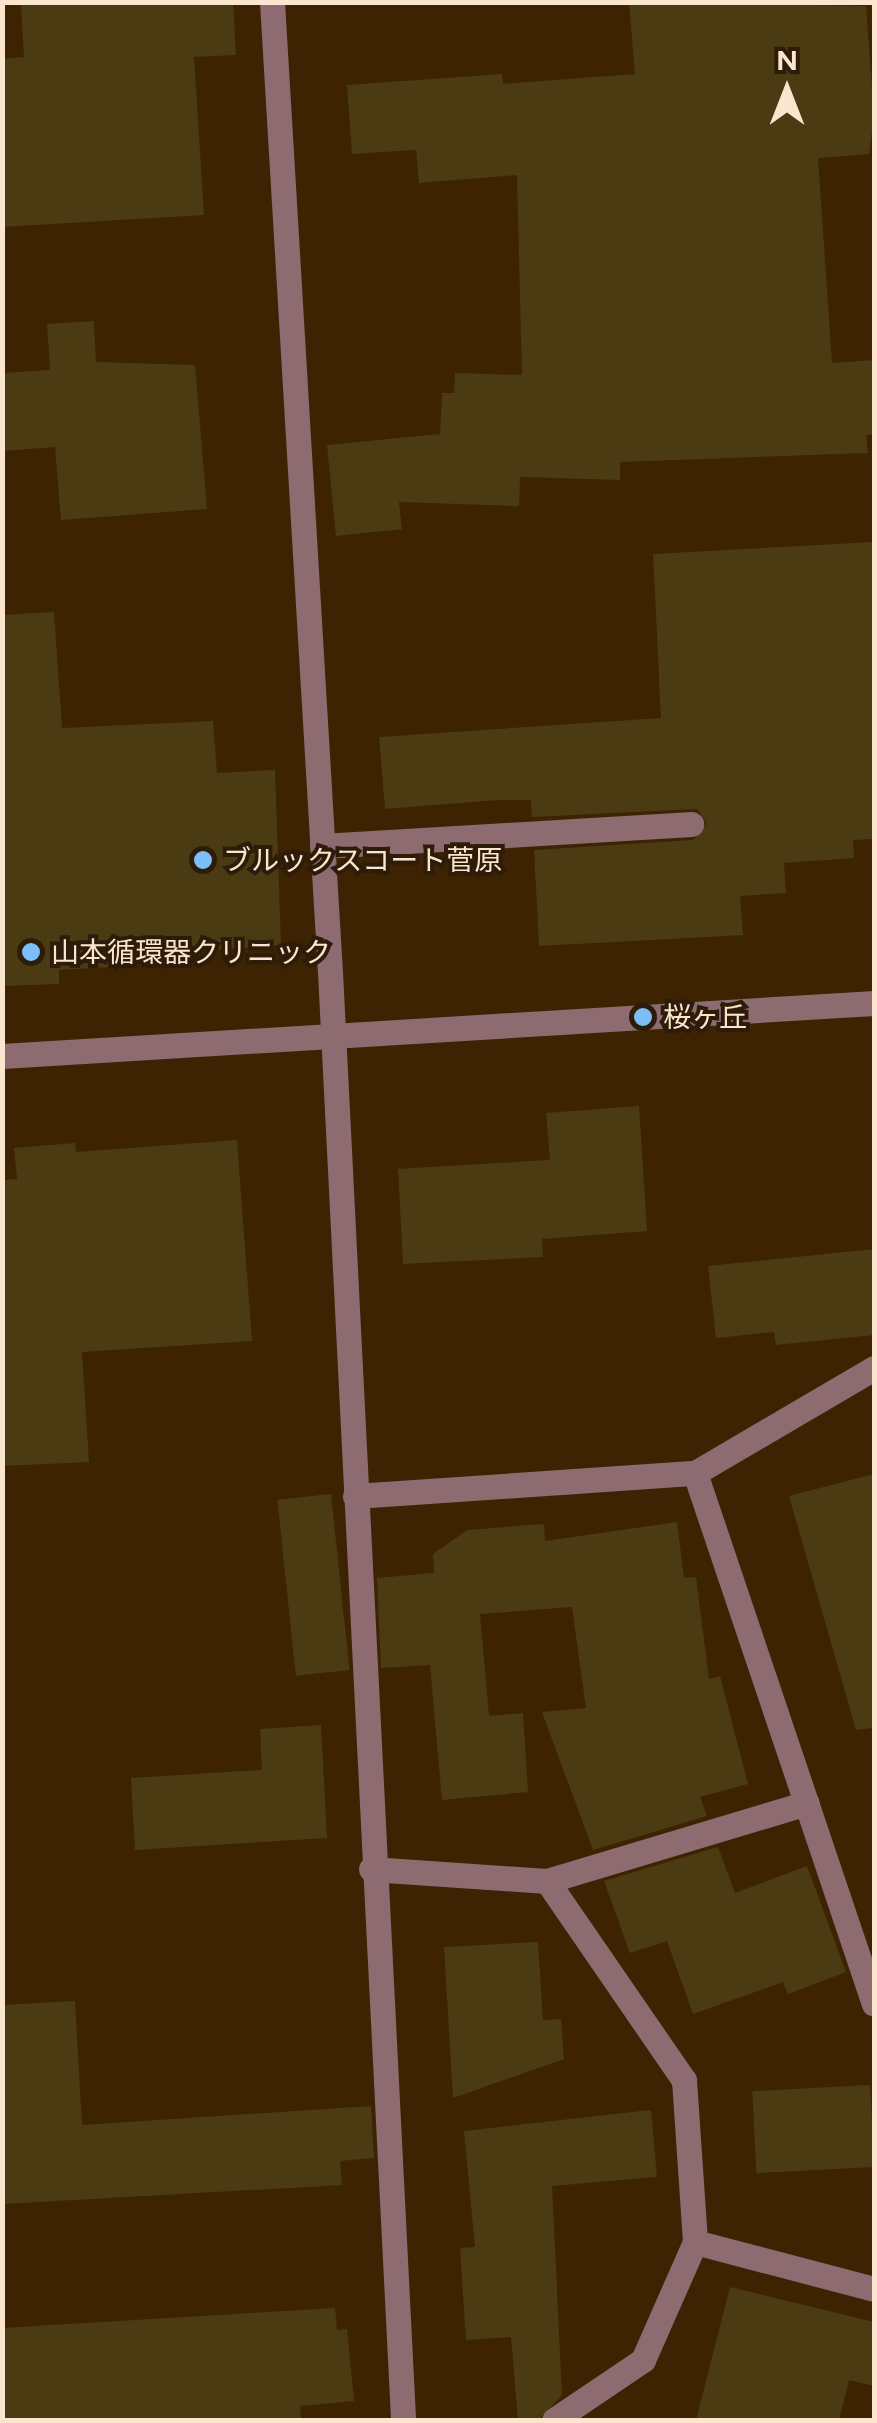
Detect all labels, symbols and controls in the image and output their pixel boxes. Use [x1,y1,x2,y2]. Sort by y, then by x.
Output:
north arrow [737,40,837,140]
text: N [776,43,798,77]
place label: ブルックスコート菅原 [223,843,503,877]
marker: ブルックスコート菅原 [192,849,214,871]
place label: 山本循環器クリニック [51,935,331,969]
marker: 山本循環器クリニック [20,941,42,963]
place label: 桜ヶ丘 [663,1000,747,1034]
marker: 桜ヶ丘 [632,1006,654,1028]

